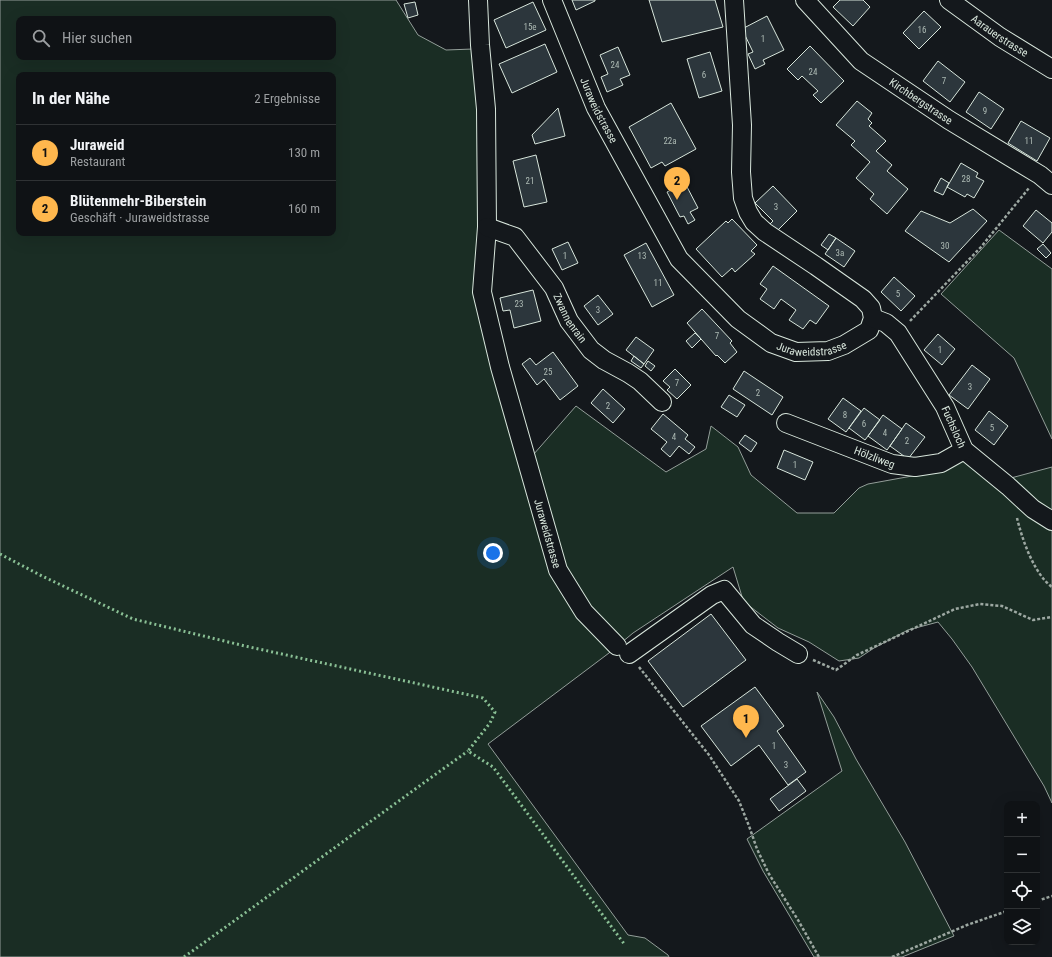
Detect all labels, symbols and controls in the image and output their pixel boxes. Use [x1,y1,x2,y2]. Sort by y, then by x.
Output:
street label: Aarauerstrasse [969,12,1031,59]
search box [16,16,336,60]
house number: 15e [523,22,537,32]
house number: 16 [918,25,926,35]
icon: search [30,27,52,49]
text: Hier suchen [62,29,132,47]
house number: 1 [761,34,765,44]
house number: 24 [611,60,620,70]
house number: 24 [809,67,818,77]
house number: 6 [702,70,706,80]
street label: Kirchbergstrasse [887,75,955,127]
street label: Juraweidstrasse [578,76,621,145]
house number: 7 [942,76,947,86]
text: In der Nähe [32,88,110,108]
text: 2 Ergebnisse [254,91,320,106]
house number: 9 [983,106,987,116]
text: Juraweid [70,136,124,154]
house number: 22a [663,136,677,146]
house number: 11 [1025,136,1033,146]
text: 1 [42,145,48,160]
text: 130 m [288,145,320,160]
text: Restaurant [70,154,125,169]
pin: 2 [664,167,690,200]
house number: 28 [962,174,970,184]
house number: 21 [526,176,534,186]
text: Blütenmehr-Biberstein [70,192,206,210]
text: 2 [42,201,48,216]
text: 160 m [288,201,320,216]
house number: 3 [774,202,778,212]
text: Geschäft · Juraweidstrasse [70,210,209,225]
house number: 30 [941,241,949,251]
house number: 3a [836,248,844,258]
house number: 1 [563,251,567,261]
house number: 13 [638,251,646,261]
house number: 11 [654,278,662,288]
house number: 5 [896,289,901,299]
street label: Zwannenrain [551,291,590,345]
house number: 23 [515,299,523,309]
house number: 3 [596,305,600,315]
house number: 7 [715,331,720,341]
street label: Juraweidstrasse [775,338,848,359]
house number: 1 [938,345,942,355]
house number: 25 [544,367,553,377]
house number: 7 [675,378,680,388]
house number: 3 [968,382,972,392]
house number: 2 [756,388,761,398]
house number: 2 [606,401,611,411]
street label: Fuchsloch [939,404,969,450]
house number: 8 [843,410,847,420]
house number: 6 [862,419,866,429]
house number: 5 [990,423,995,433]
house number: 4 [883,428,888,438]
house number: 4 [672,432,677,442]
house number: 2 [905,436,910,446]
street label: Hölzliweg [852,444,897,471]
house number: 1 [793,460,797,470]
street label: Juraweidstrasse [532,498,564,570]
your location [483,543,503,563]
pin: 1 [733,705,759,738]
house number: 1 [772,741,776,751]
house number: 3 [784,760,788,770]
map controls [1004,801,1040,945]
button: + [1004,801,1040,837]
button: − [1004,837,1040,873]
button: locate [1004,873,1040,909]
button: layers [1004,909,1040,945]

